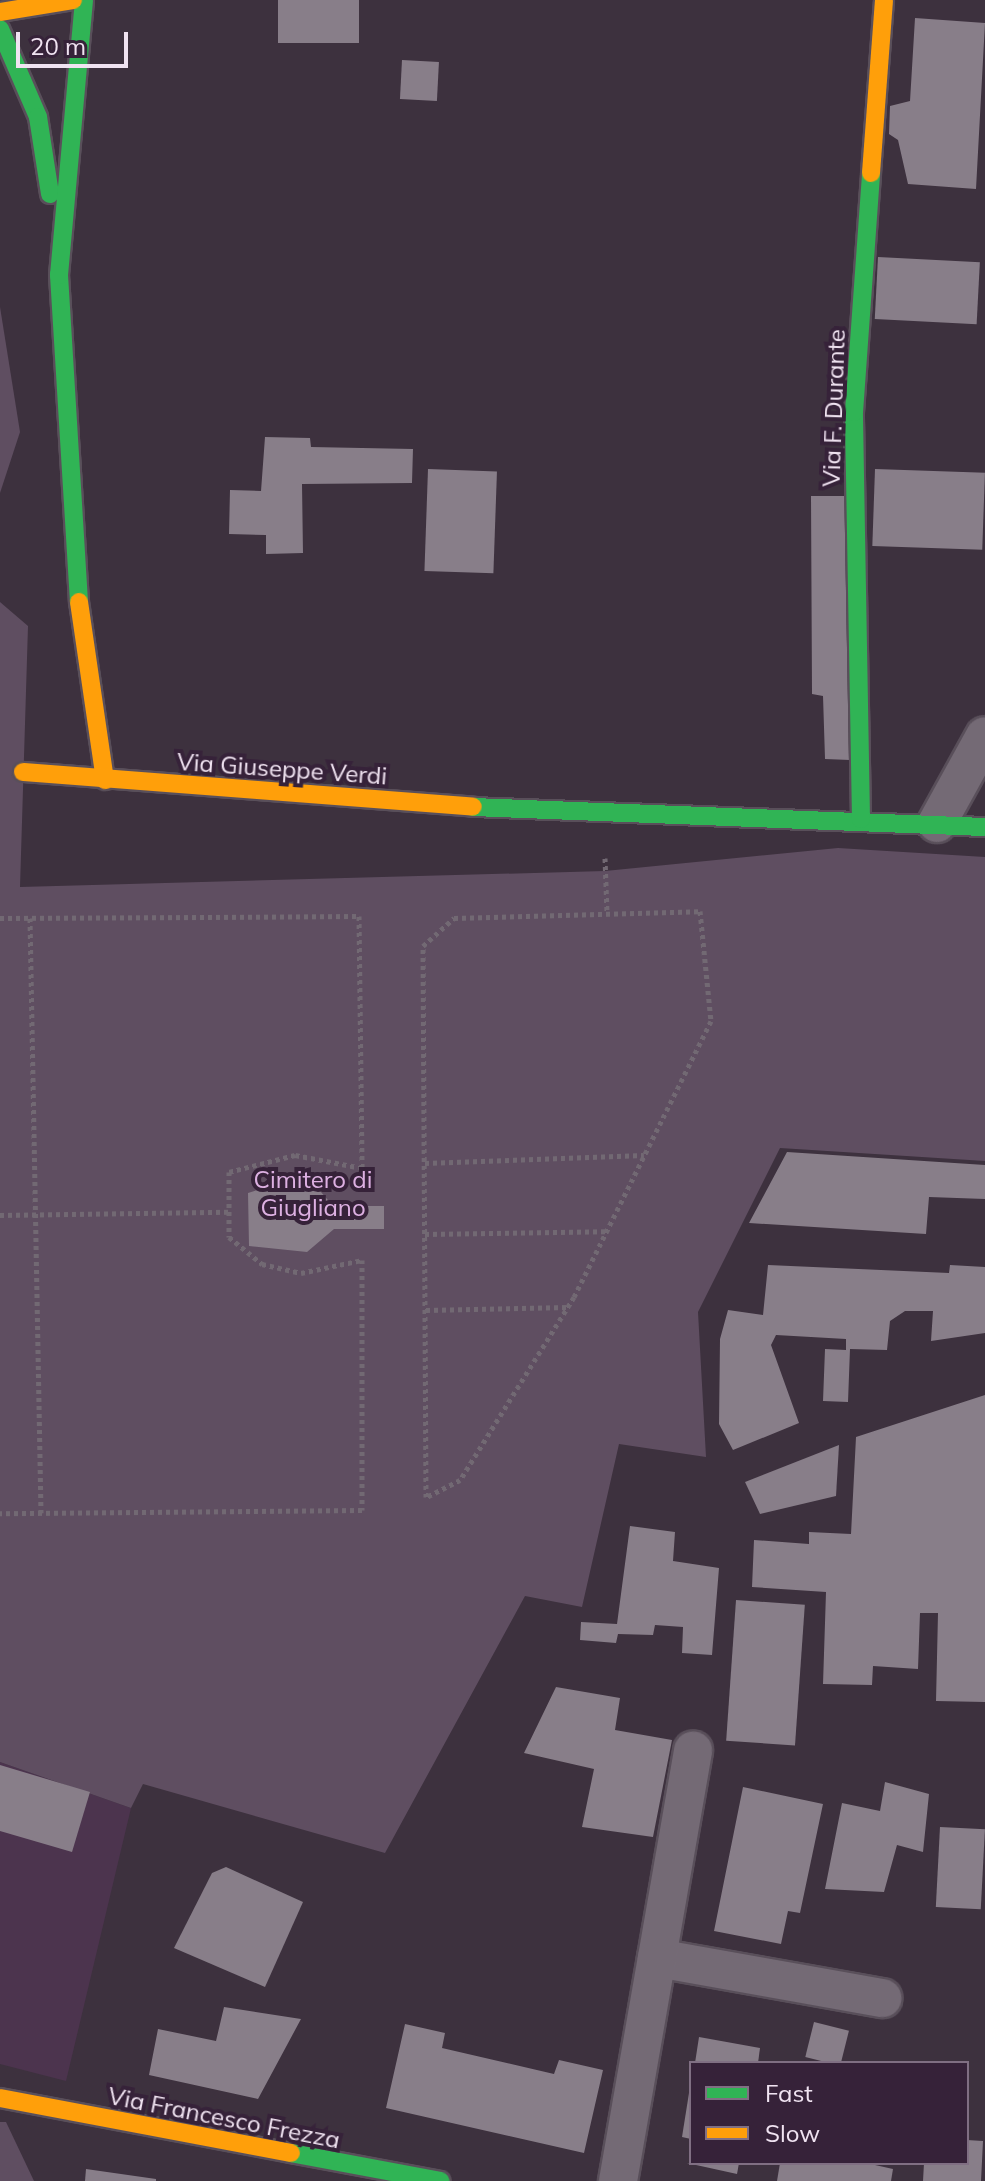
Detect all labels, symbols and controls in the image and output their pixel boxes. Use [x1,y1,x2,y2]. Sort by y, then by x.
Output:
scale bar [20,16,132,66]
text: 20 m [30,31,86,61]
street label: Via F. Durante [817,329,851,487]
street label: Via Giuseppe Verdi [176,747,388,791]
park label: Cimitero di Giugliano [254,1166,372,1222]
legend [689,2061,969,2165]
text: Fast [765,2078,813,2108]
street label: Via Francesco Frezza [106,2081,342,2155]
text: Slow [765,2118,820,2148]

